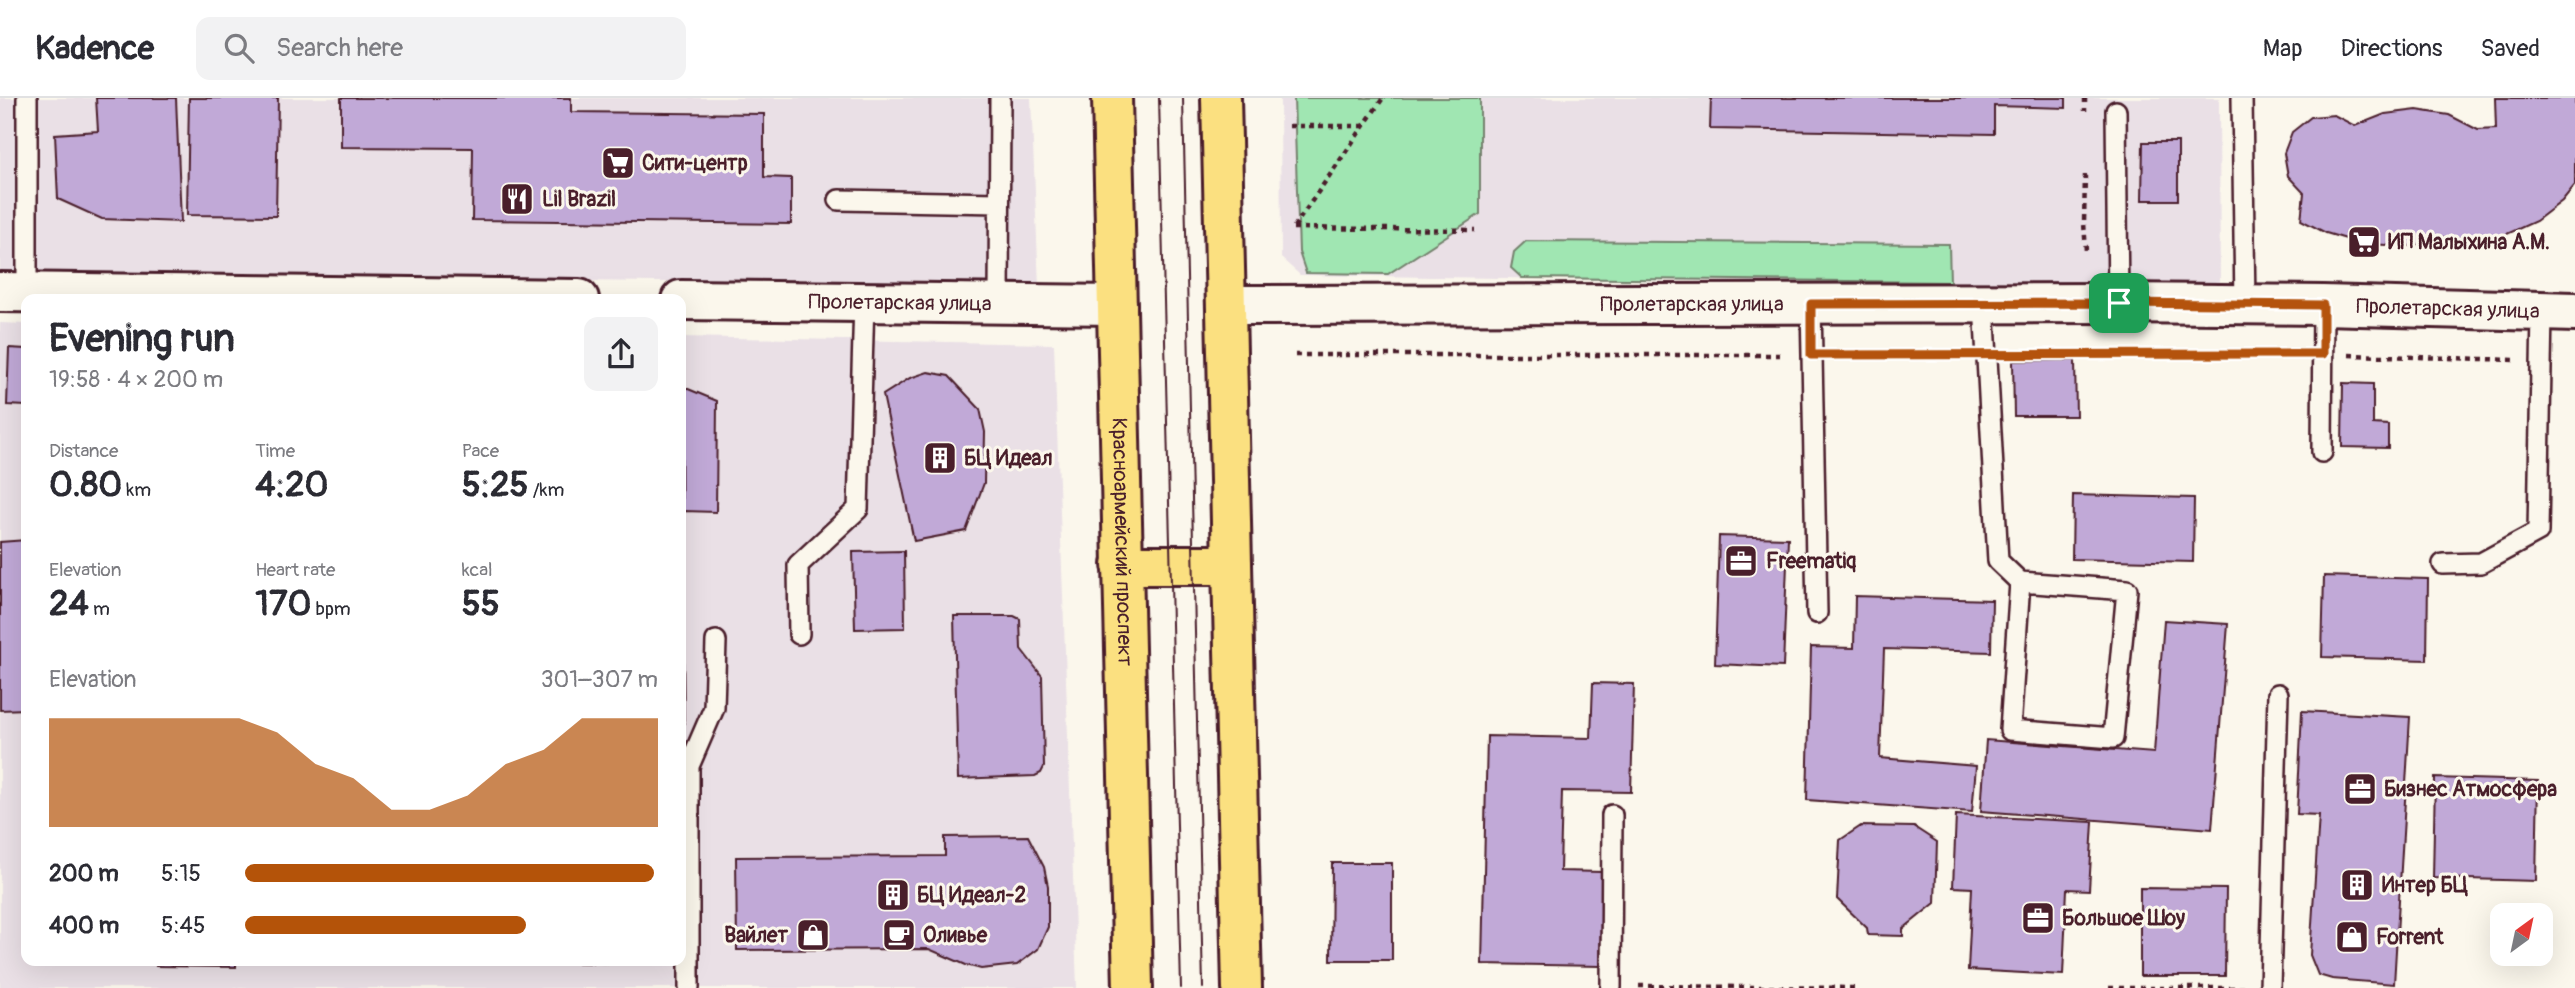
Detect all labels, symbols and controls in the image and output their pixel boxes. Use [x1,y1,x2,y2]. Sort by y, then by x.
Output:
search box [196,17,686,80]
text: Kadence [35,28,154,69]
icon: search [220,29,258,67]
text: Search here [276,32,403,64]
text: Map [2263,34,2303,63]
text: Directions [2341,34,2442,63]
text: Saved [2480,34,2540,63]
supermarket icon: Сити-центр [599,144,637,182]
place label: Сити-центр [642,150,748,177]
restaurant icon: Lil Brazil [498,180,536,218]
place label: Lil Brazil [542,186,616,213]
supermarket icon: ИП Малыхина А.М. [2345,223,2383,261]
place label: ИП Малыхина А.М. [2388,229,2550,256]
pin [2089,273,2149,333]
icon: arrive [2100,284,2138,322]
street label: Пролетарская улица [808,288,992,317]
street label: Пролетарская улица [1600,290,1784,318]
street label: Пролетарская улица [2356,292,2540,325]
text: Evening run [49,315,235,363]
button: share [584,317,658,391]
text: 19:58 · 4 × 200 m [49,365,223,394]
street label: Красноармейский проспект [1106,417,1139,667]
text: Distance [49,439,118,463]
text: Time [255,439,295,463]
text: Pace [462,439,499,463]
building icon: БЦ Идеал [921,439,959,477]
place label: БЦ Идеал [964,445,1052,472]
text: 0.80 [49,463,122,507]
text: 4:20 [255,463,328,507]
text: 5:25 [462,463,529,507]
text: km [122,478,151,502]
text: /km [529,478,564,502]
office icon: Freematiq [1722,542,1760,580]
place label: Freematiq [1766,548,1856,575]
text: Elevation [49,558,121,582]
text: Heart rate [255,558,335,582]
text: kcal [462,558,493,582]
text: 24 [49,582,89,626]
text: 170 [255,582,311,626]
text: 55 [462,582,500,626]
text: m [89,597,110,621]
text: bpm [311,597,351,621]
text: Elevation [49,665,137,694]
text: 301–307 m [541,665,658,694]
office icon: Бизнес Атмосфера [2341,770,2379,808]
place label: Бизнес Атмосфера [2384,776,2557,803]
text: 200 m [49,859,119,888]
text: 5:15 [161,859,201,888]
building icon: Интер БЦ [2338,866,2376,904]
place label: Интер БЦ [2382,872,2468,899]
building icon: БЦ Идеал-2 [874,876,912,914]
place label: БЦ Идеал-2 [917,882,1026,909]
office icon: Большое Шоу [2019,899,2057,937]
north arrow [2490,903,2553,966]
map controls [2490,903,2553,966]
place label: Большое Шоу [2062,905,2185,932]
text: 400 m [49,911,119,940]
text: 5:45 [161,911,205,940]
shop icon: Вайлет [794,916,832,954]
cafe icon: Оливье [880,916,918,954]
shop icon: Forrent [2333,918,2371,956]
place label: Вайлет [724,922,788,949]
place label: Оливье [923,922,988,949]
place label: Forrent [2376,924,2444,951]

